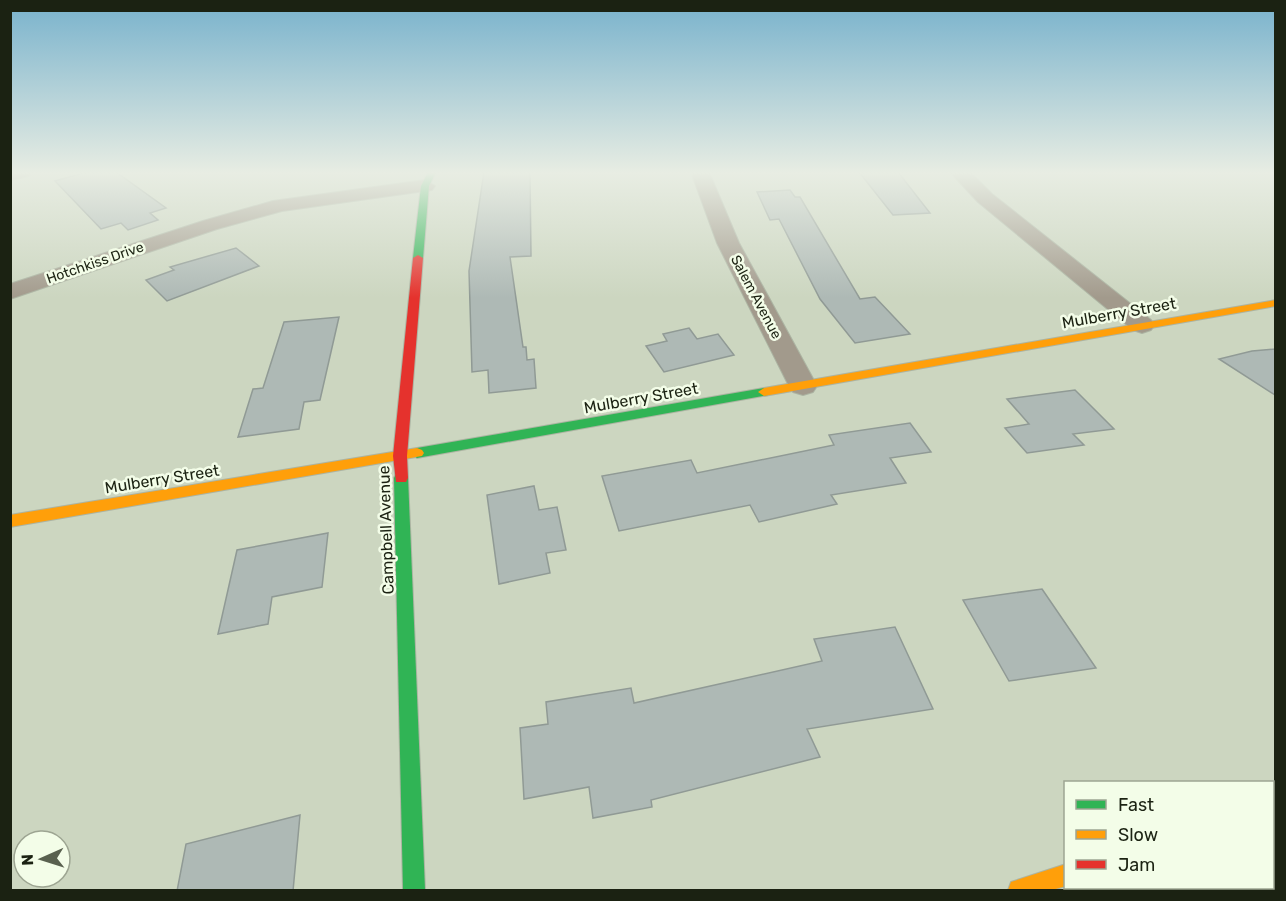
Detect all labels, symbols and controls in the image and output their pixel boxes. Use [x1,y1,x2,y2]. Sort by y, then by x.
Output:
street label: Hotchkiss Drive [44,238,146,288]
street label: Salem Avenue [727,252,785,342]
street label: Mulberry Street [1061,294,1177,332]
street label: Mulberry Street [583,379,699,417]
street label: Mulberry Street [103,461,221,497]
street label: Campbell Avenue [374,465,398,595]
legend [1064,781,1274,889]
text: Fast [1118,794,1154,816]
text: Slow [1118,824,1158,846]
north arrow [12,829,72,889]
text: N [18,854,37,866]
text: Jam [1118,854,1155,876]

